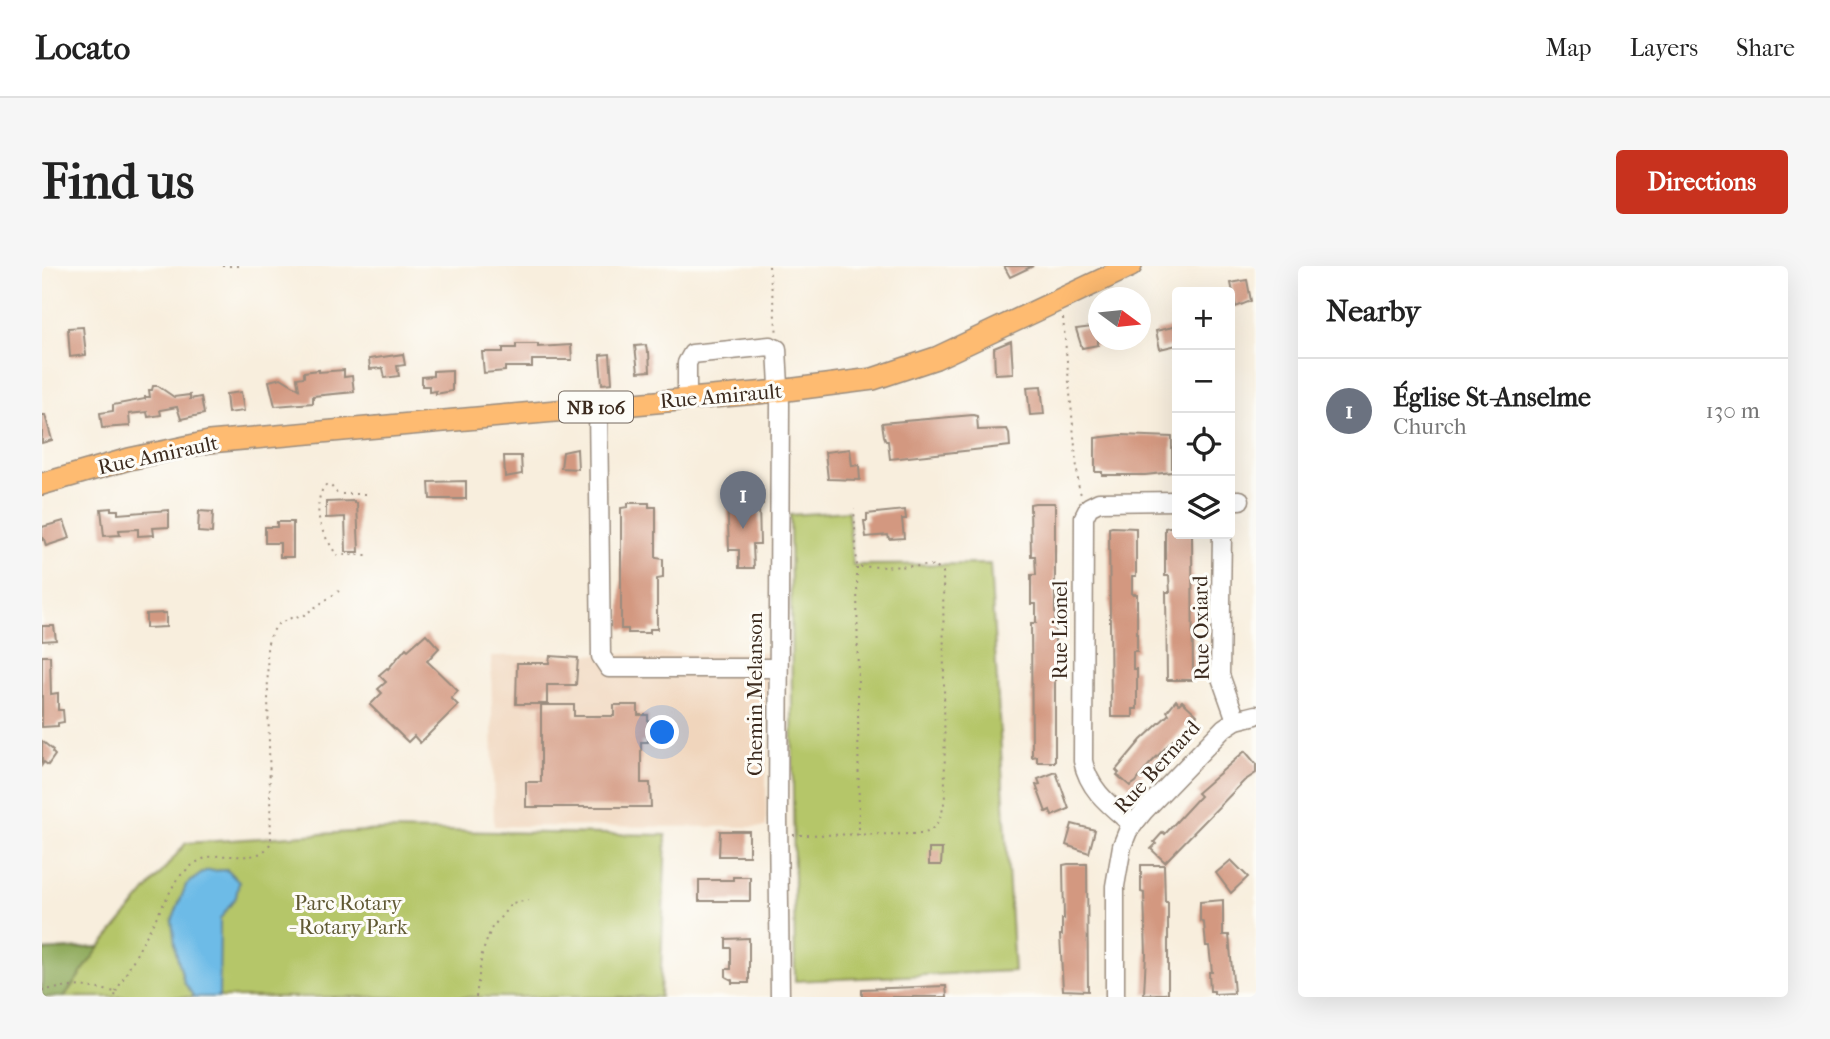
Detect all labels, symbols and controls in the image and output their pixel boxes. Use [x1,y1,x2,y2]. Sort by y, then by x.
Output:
text: Locato [35,29,130,68]
text: Map [1546,34,1592,62]
text: Layers [1630,34,1698,62]
text: Share [1736,34,1795,62]
button: Directions [1616,150,1788,214]
text: Find us [42,153,194,211]
north arrow [1088,287,1151,350]
map controls [1172,287,1235,539]
button: + [1172,287,1235,350]
text: Nearby [1326,294,1421,329]
button: − [1172,350,1235,413]
street label: Rue Amirault [659,379,784,413]
text: Église St-Anselme [1393,382,1591,413]
road number: NB 106 [559,391,633,422]
text: 1 [1345,397,1353,424]
text: 130 m [1706,397,1760,424]
button: locate [1172,413,1235,476]
text: Church [1393,413,1467,440]
street label: Rue Amirault [96,430,221,479]
pin: 1 [720,471,766,529]
button: layers [1172,476,1235,539]
street label: Rue Oxiard [1188,575,1214,681]
street label: Rue Lionel [1048,580,1072,679]
street label: Chemin Melanson [743,612,767,776]
your location [645,715,679,749]
street label: Rue Bernard [1109,715,1205,818]
park label: Parc Rotary - Rotary Park [288,891,408,939]

